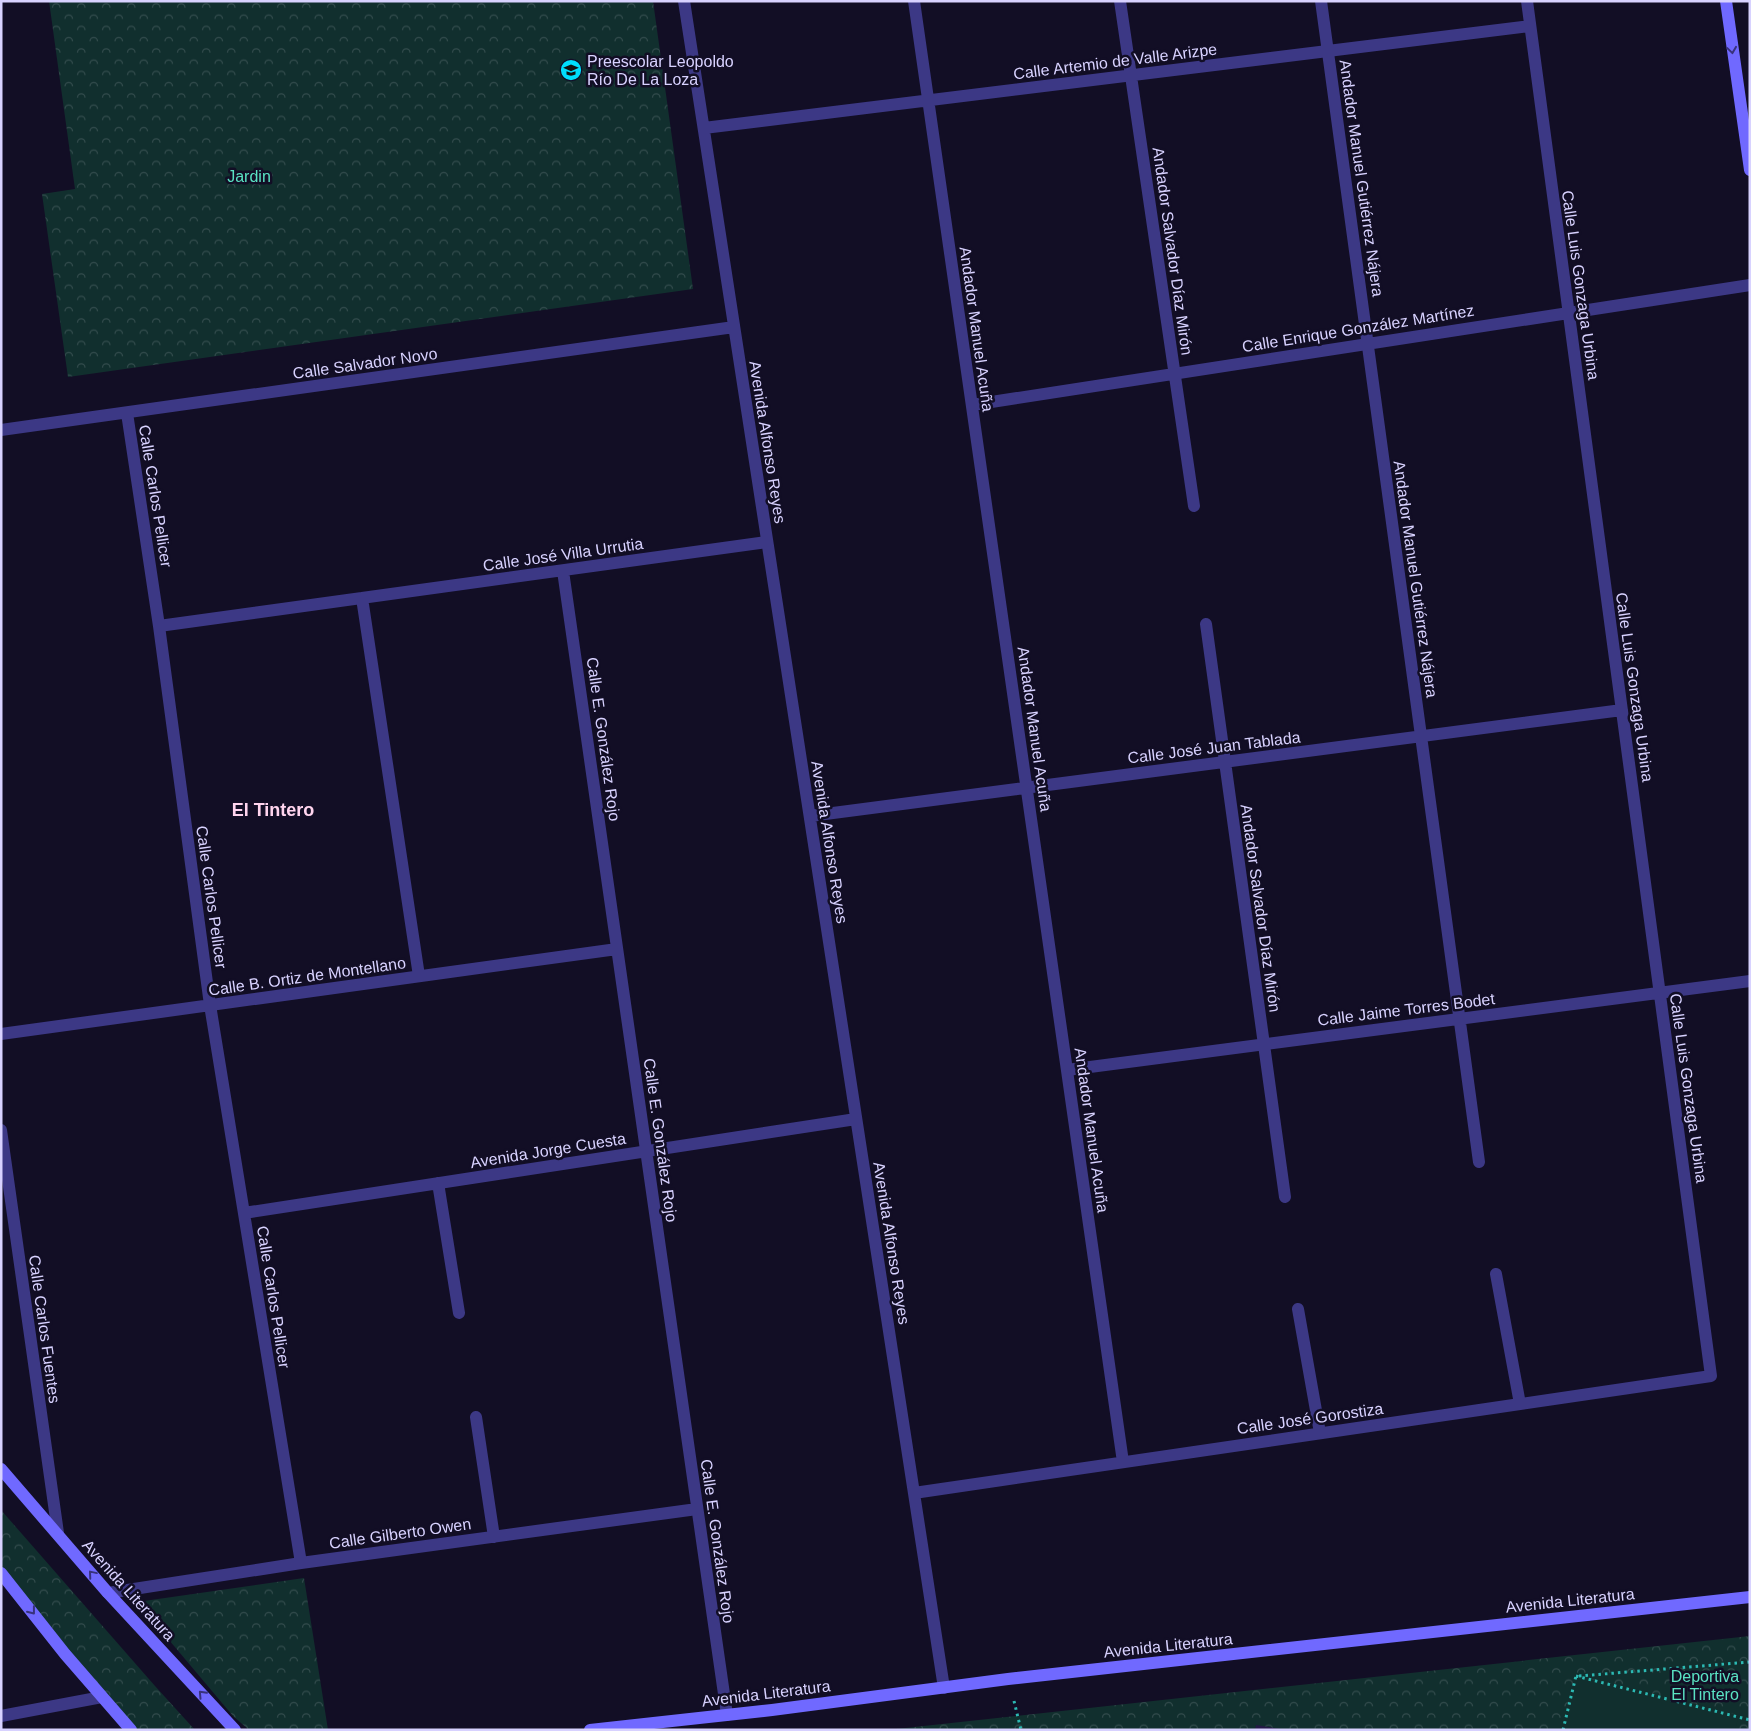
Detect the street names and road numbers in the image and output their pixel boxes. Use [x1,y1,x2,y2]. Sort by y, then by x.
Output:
street label: Calle Artemio de Valle Arizpe [1012,41,1218,82]
street label: Andador Manuel Gutiérrez Nájera [1336,58,1387,298]
street label: Andador Salvador Díaz Mirón [1149,146,1196,356]
street label: Calle Luis Gonzaga Urbina [1559,189,1602,381]
street label: Andador Manuel Acuña [957,246,997,413]
street label: Calle Enrique González Martínez [1241,302,1475,355]
street label: Calle Salvador Novo [292,345,439,382]
street label: Avenida Alfonso Reyes [746,360,789,525]
street label: Calle Carlos Pellicer [136,424,175,569]
street label: Andador Manuel Gutiérrez Nájera [1390,459,1441,699]
street label: Calle José Villa Urrutia [482,535,644,574]
street label: Calle Luis Gonzaga Urbina [1613,591,1656,783]
street label: Andador Manuel Acuña [1015,646,1055,813]
street label: Calle E. González Rojo [584,656,623,822]
street label: Calle José Juan Tablada [1127,728,1302,767]
street label: Avenida Alfonso Reyes [808,760,851,925]
street label: Andador Salvador Díaz Mirón [1237,803,1284,1013]
street label: Calle Carlos Pellicer [193,825,230,970]
street label: Calle B. Ortiz de Montellano [207,954,407,999]
street label: Calle Jaime Torres Bodet [1316,990,1496,1029]
street label: Calle Luis Gonzaga Urbina [1667,992,1710,1184]
street label: Andador Manuel Acuña [1072,1047,1112,1214]
street label: Calle E. González Rojo [641,1057,680,1223]
street label: Avenida Jorge Cuesta [469,1130,627,1171]
street label: Avenida Alfonso Reyes [870,1161,913,1326]
street label: Calle Carlos Pellicer [254,1225,293,1370]
street label: Calle Carlos Fuentes [26,1254,63,1404]
street label: Calle José Gorostiza [1236,1400,1384,1437]
street label: Calle E. González Rojo [698,1458,737,1624]
street label: Calle Gilberto Owen [328,1515,472,1552]
street label: Avenida Literatura [79,1536,178,1644]
street label: Avenida Literatura [1505,1585,1635,1616]
street label: Avenida Literatura [1103,1630,1233,1661]
street label: Avenida Literatura [701,1677,831,1710]

